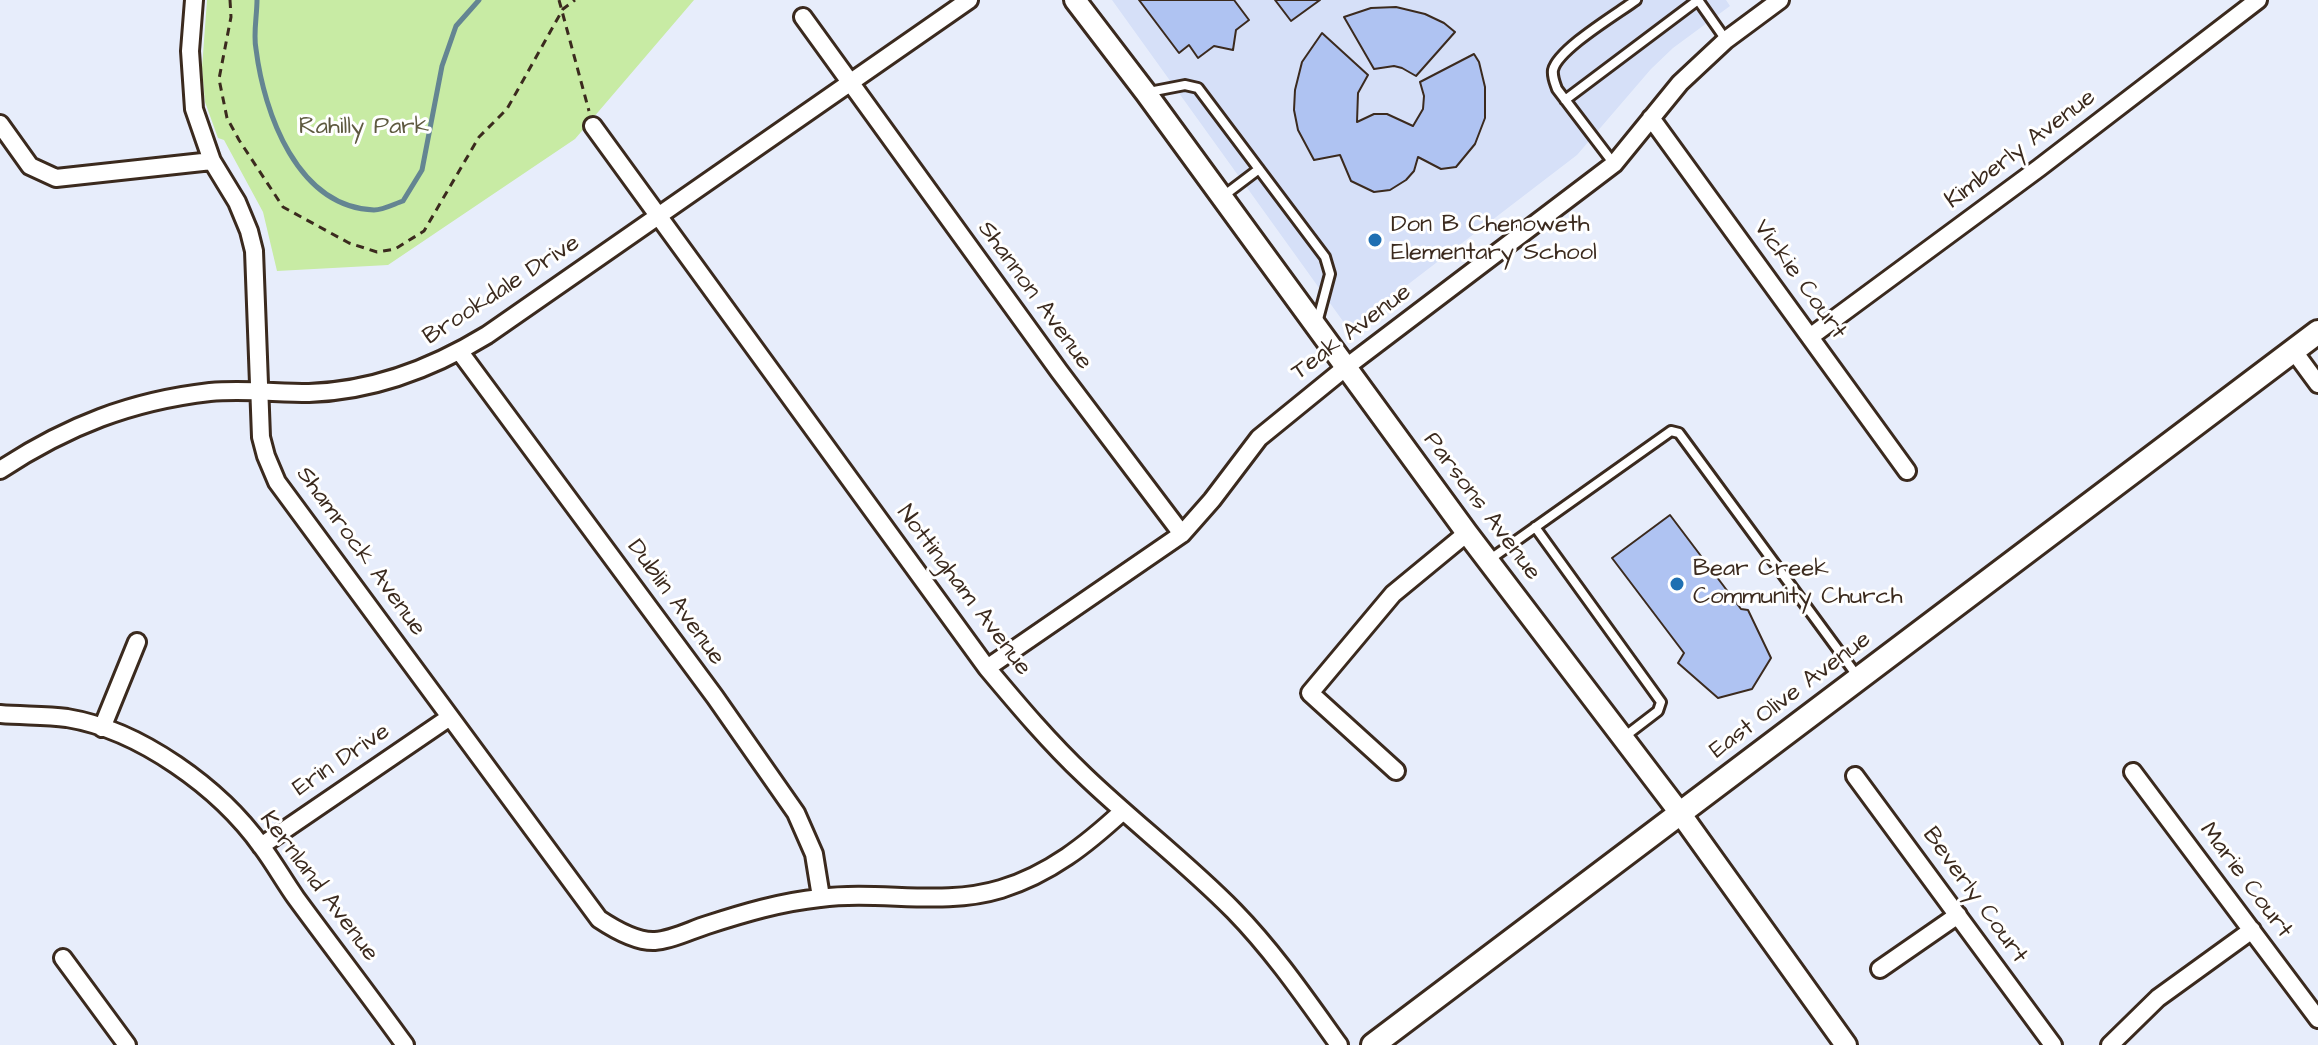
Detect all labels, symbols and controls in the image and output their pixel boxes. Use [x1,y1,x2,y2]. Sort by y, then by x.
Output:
street label: Kimberly Avenue [1940,84,2102,216]
park label: Rahilly Park [299,114,429,142]
place label: Don B Chenoweth Elementary School [1391,212,1597,268]
street label: Vickie Court [1746,215,1852,345]
street label: Shannon Avenue [970,216,1098,376]
street label: Brookdale Drive [418,230,586,352]
marker: Don B Chenoweth Elementary School [1366,231,1384,249]
street label: Teak Avenue [1286,279,1418,387]
street label: Parsons Avenue [1416,427,1546,587]
street label: Shamrock Avenue [289,462,431,642]
street label: Nottingham Avenue [889,500,1037,682]
street label: Dublin Avenue [620,535,730,671]
place label: Bear Creek Community Church [1693,556,1903,612]
marker: Bear Creek Community Church [1668,575,1686,593]
street label: East Olive Avenue [1705,626,1877,766]
street label: Erin Drive [288,718,396,804]
street label: Kernland Avenue [252,806,384,968]
street label: Marie Court [2192,818,2298,944]
street label: Beverly Court [1915,822,2033,970]

